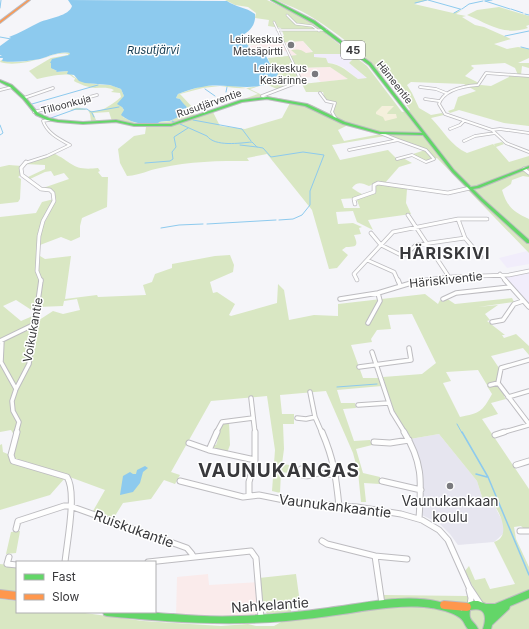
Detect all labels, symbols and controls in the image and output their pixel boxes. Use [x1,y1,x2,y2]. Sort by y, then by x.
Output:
place label: Leirikeskus Metsäpirtti [230,33,283,57]
marker: Leirikeskus Metsäpirtti [286,40,296,50]
road number: 45 [341,41,365,59]
water label: Rusutjärvi [127,43,179,57]
street label: Hämeentie [375,58,415,106]
place label: Leirikeskus Kesärinne [254,62,307,86]
marker: Leirikeskus Kesärinne [310,69,320,79]
street label: Rusutjärventie [175,86,243,120]
street label: Tilloonkuja [40,92,92,116]
district label: HÄRISKIVI [400,243,490,263]
street label: Häriskiventie [409,268,483,291]
street label: Voikukantie [19,296,46,364]
district label: VAUNUKANGAS [198,459,360,482]
marker: Vaunukankaan koulu [445,481,455,491]
street label: Vaunukankaantie [278,490,392,521]
place label: Vaunukankaan koulu [401,492,499,525]
street label: Ruiskukantie [92,506,177,551]
legend [16,561,156,613]
text: Fast [52,569,76,584]
text: Slow [52,589,80,604]
street label: Nahkelantie [231,593,309,616]

